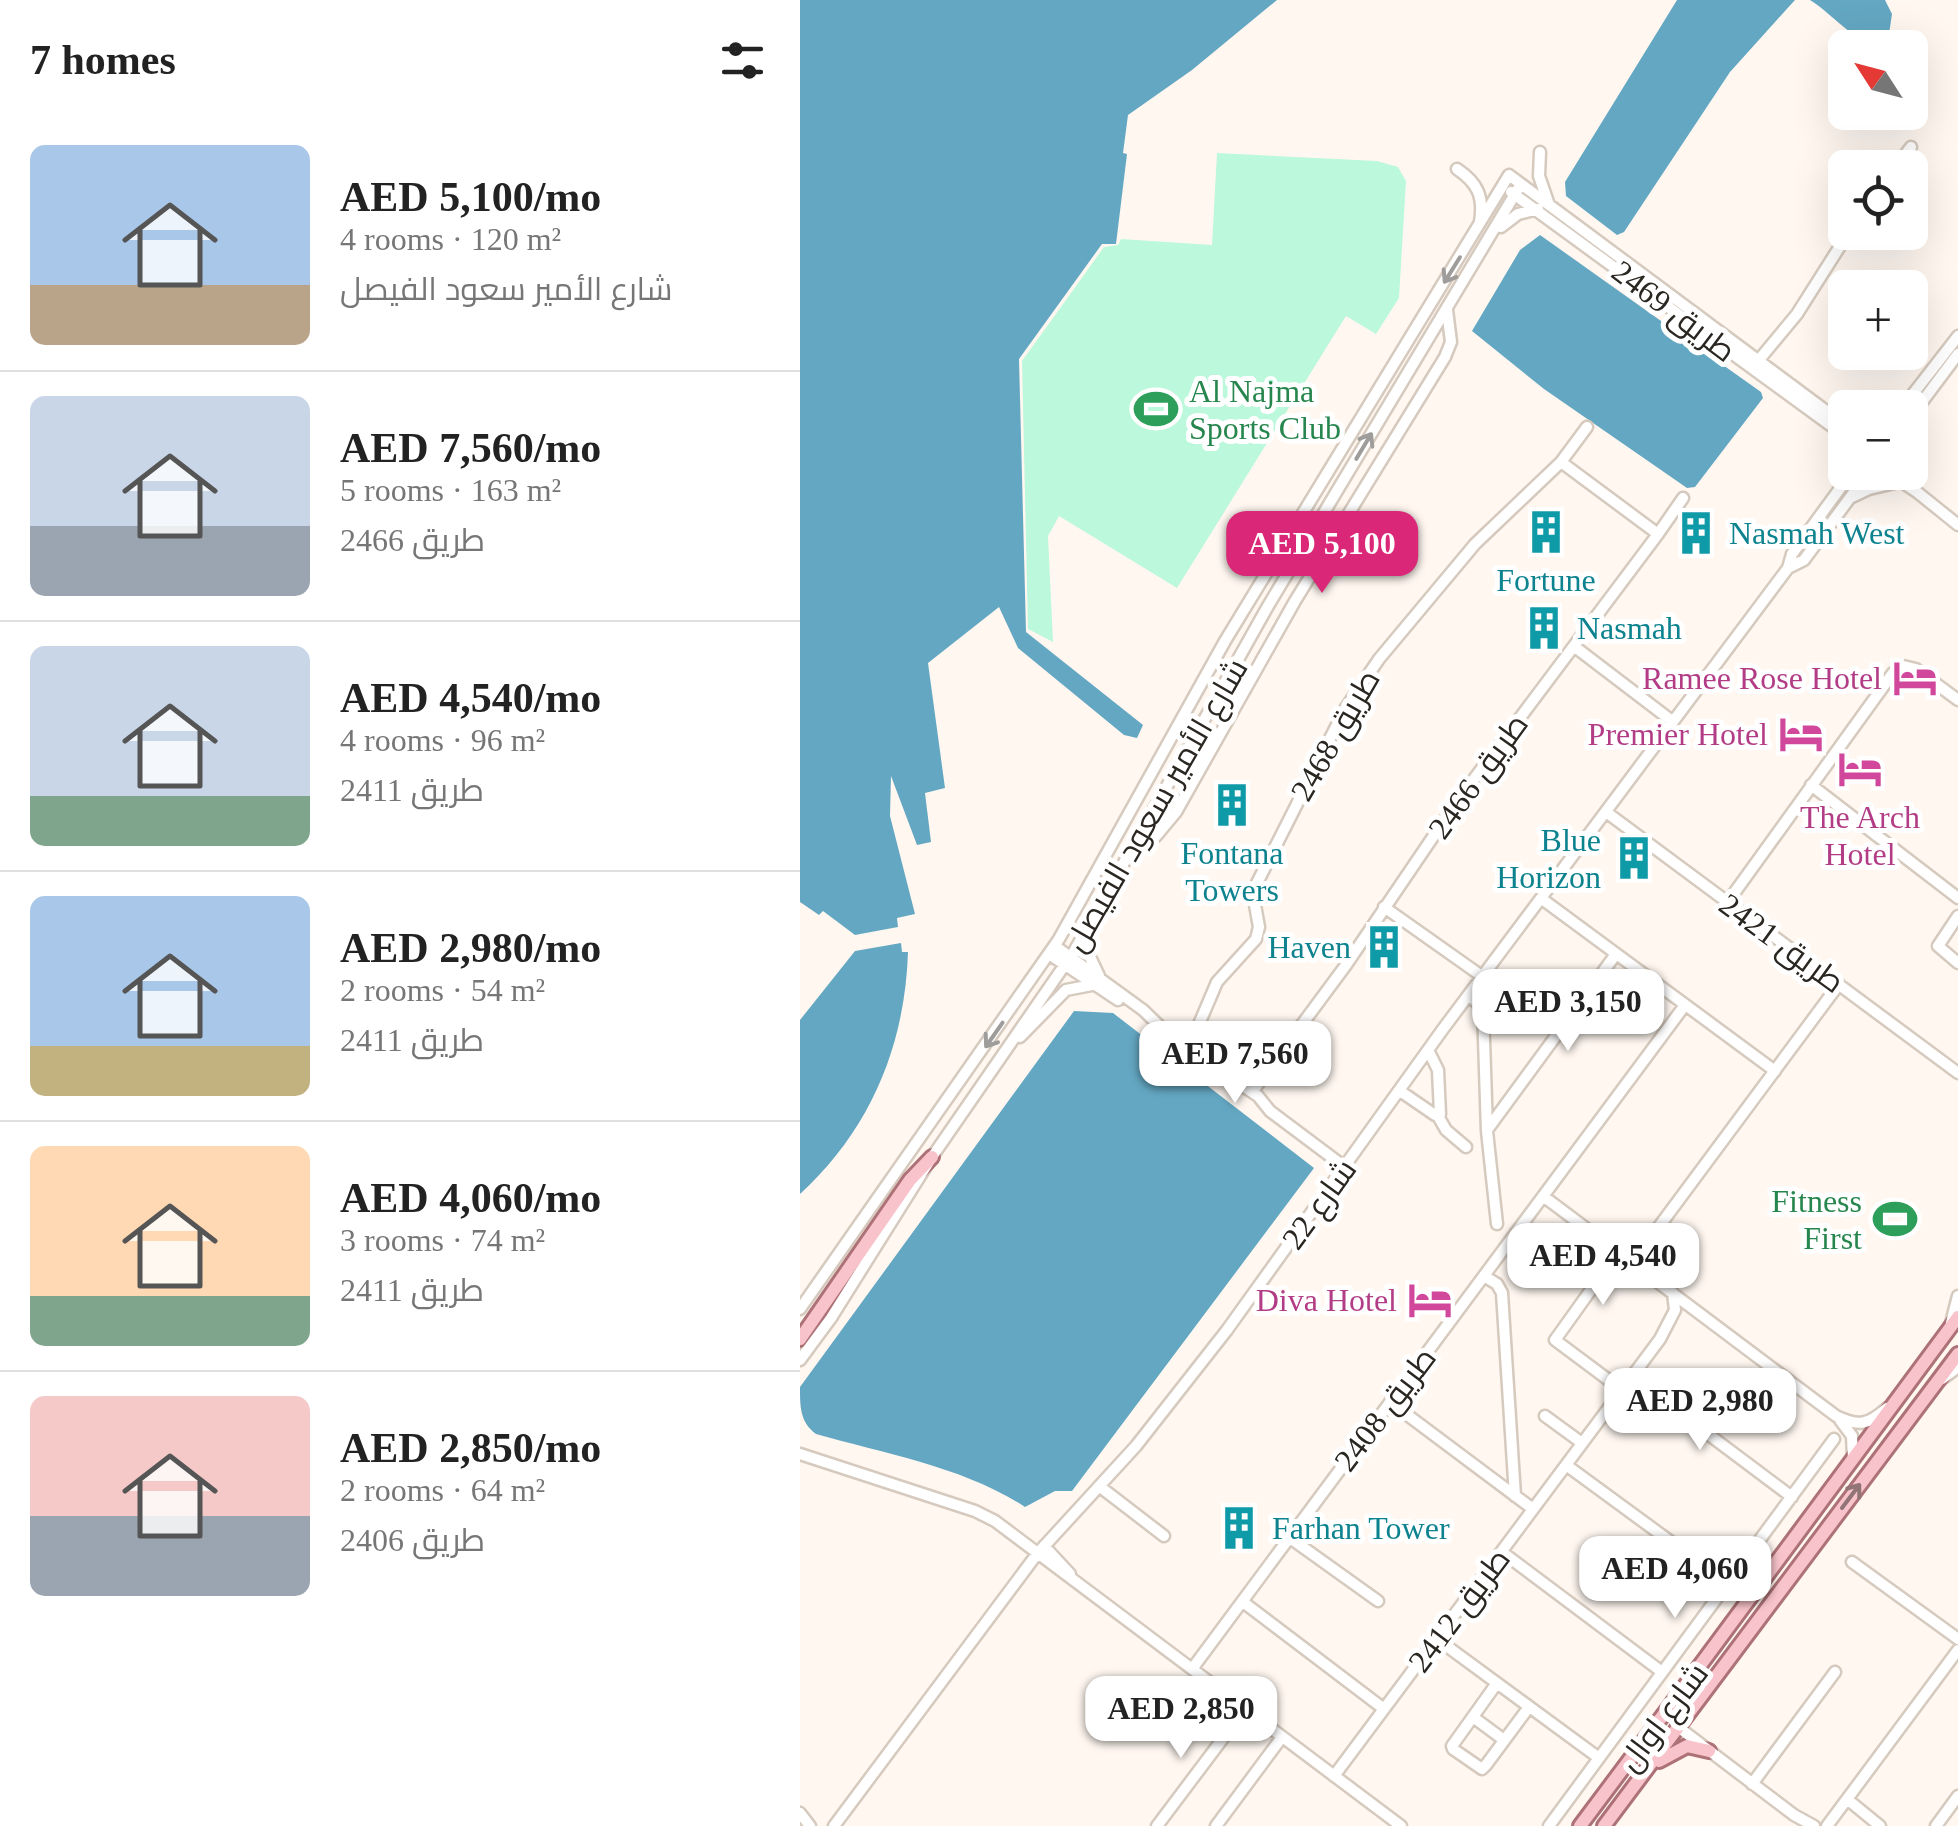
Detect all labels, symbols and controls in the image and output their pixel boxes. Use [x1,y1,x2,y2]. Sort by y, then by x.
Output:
north arrow [1828,30,1928,130]
map controls [1828,30,1928,490]
icon: filters [715,33,770,88]
text: 7 homes [30,37,176,83]
button: locate [1828,150,1928,250]
text: AED 5,100/mo [340,174,601,220]
icon: home [110,185,230,305]
text: 4 rooms · 120 m² [340,221,561,257]
street label: طريق 2469 [1604,253,1743,371]
one-way arrow [1442,255,1462,284]
button: + [1828,270,1928,370]
text: شارع الأمير سعود الفيصل [340,271,672,307]
place label: Al Najma Sports Club [1189,373,1341,446]
sports icon: Al Najma Sports Club [1132,385,1180,433]
button: − [1828,390,1928,490]
text: AED 7,560/mo [340,425,601,471]
one-way arrow [1354,432,1374,461]
icon: home [110,436,230,556]
text: 5 rooms · 163 m² [340,472,561,508]
building icon: Fortune [1522,508,1570,556]
building icon: Nasmah West [1672,509,1720,557]
pin: AED 5,100 [1208,511,1436,596]
place label: Nasmah West [1729,515,1905,551]
text: طريق 2466 [340,522,485,558]
text: AED 5,100 [1248,525,1396,561]
place label: Fortune [1496,562,1596,598]
building icon: Nasmah [1520,604,1568,652]
place label: Nasmah [1577,610,1682,646]
street label: شارع الأمير سعود الفيصل [1057,652,1258,960]
hotel icon: Ramee Rose Hotel [1891,654,1939,702]
place label: Ramee Rose Hotel [1642,660,1882,696]
street label: طريق 2468 [1283,663,1389,808]
text: AED 4,540/mo [340,675,601,721]
icon: home [110,686,230,806]
street label: طريق 2466 [1421,707,1537,846]
hotel icon: Premier Hotel [1777,710,1825,758]
place label: Premier Hotel [1588,716,1768,752]
text: 4 rooms · 96 m² [340,722,545,758]
hotel icon: The Arch Hotel [1836,745,1884,793]
text: طريق 2411 [340,772,484,808]
building icon: Fontana Towers [1208,781,1256,829]
place label: The Arch Hotel [1800,799,1920,872]
place label: Blue Horizon [1496,822,1601,895]
building icon: Blue Horizon [1610,834,1658,882]
place label: Fontana Towers [1180,835,1284,908]
street label: طريق 2421 [1712,886,1851,1002]
building icon: Haven [1360,923,1408,971]
text: AED 2,980/mo [340,925,601,971]
place label: Haven [1267,929,1351,965]
icon: home [110,936,230,1056]
pin: AED 3,150 [1454,969,1682,1054]
text: 2 rooms · 54 m² [340,972,545,1008]
text: AED 3,150 [1494,983,1642,1019]
one-way arrow [984,1021,1005,1048]
pin: AED 7,560 [1121,1021,1349,1106]
text: طريق 2411 [340,1022,484,1058]
text: AED 7,560 [1161,1035,1309,1071]
street label: شارع 22 [1274,1152,1367,1258]
text: AED 4,060/mo [340,1175,601,1221]
place label: Fitness First [1771,1183,1862,1256]
icon: home [110,1186,230,1306]
sports icon: Fitness First [1871,1195,1919,1243]
text: 3 rooms · 74 m² [340,1222,545,1258]
pin: AED 4,540 [1489,1223,1717,1308]
text: AED 4,540 [1529,1237,1677,1273]
text: طريق 2411 [340,1272,484,1308]
hotel icon: Diva Hotel [1406,1276,1454,1324]
place label: Diva Hotel [1256,1282,1397,1318]
street label: طريق 2408 [1327,1340,1445,1479]
pin: AED 2,980 [1586,1368,1814,1453]
text: AED 2,980 [1626,1382,1774,1418]
text: AED 2,850/mo [340,1425,601,1471]
icon: home [110,1436,230,1556]
text: 2 rooms · 64 m² [340,1472,545,1508]
one-way arrow [1841,1483,1862,1510]
building icon: Farhan Tower [1215,1504,1263,1552]
place label: Farhan Tower [1272,1510,1450,1546]
text: طريق 2406 [340,1522,485,1558]
pin: AED 4,060 [1561,1536,1789,1621]
street label: طريق 2412 [1401,1541,1519,1680]
text: AED 4,060 [1601,1550,1749,1586]
street label: شارع اوال [1611,1656,1718,1781]
pin: AED 2,850 [1067,1676,1295,1761]
text: AED 2,850 [1107,1690,1255,1726]

